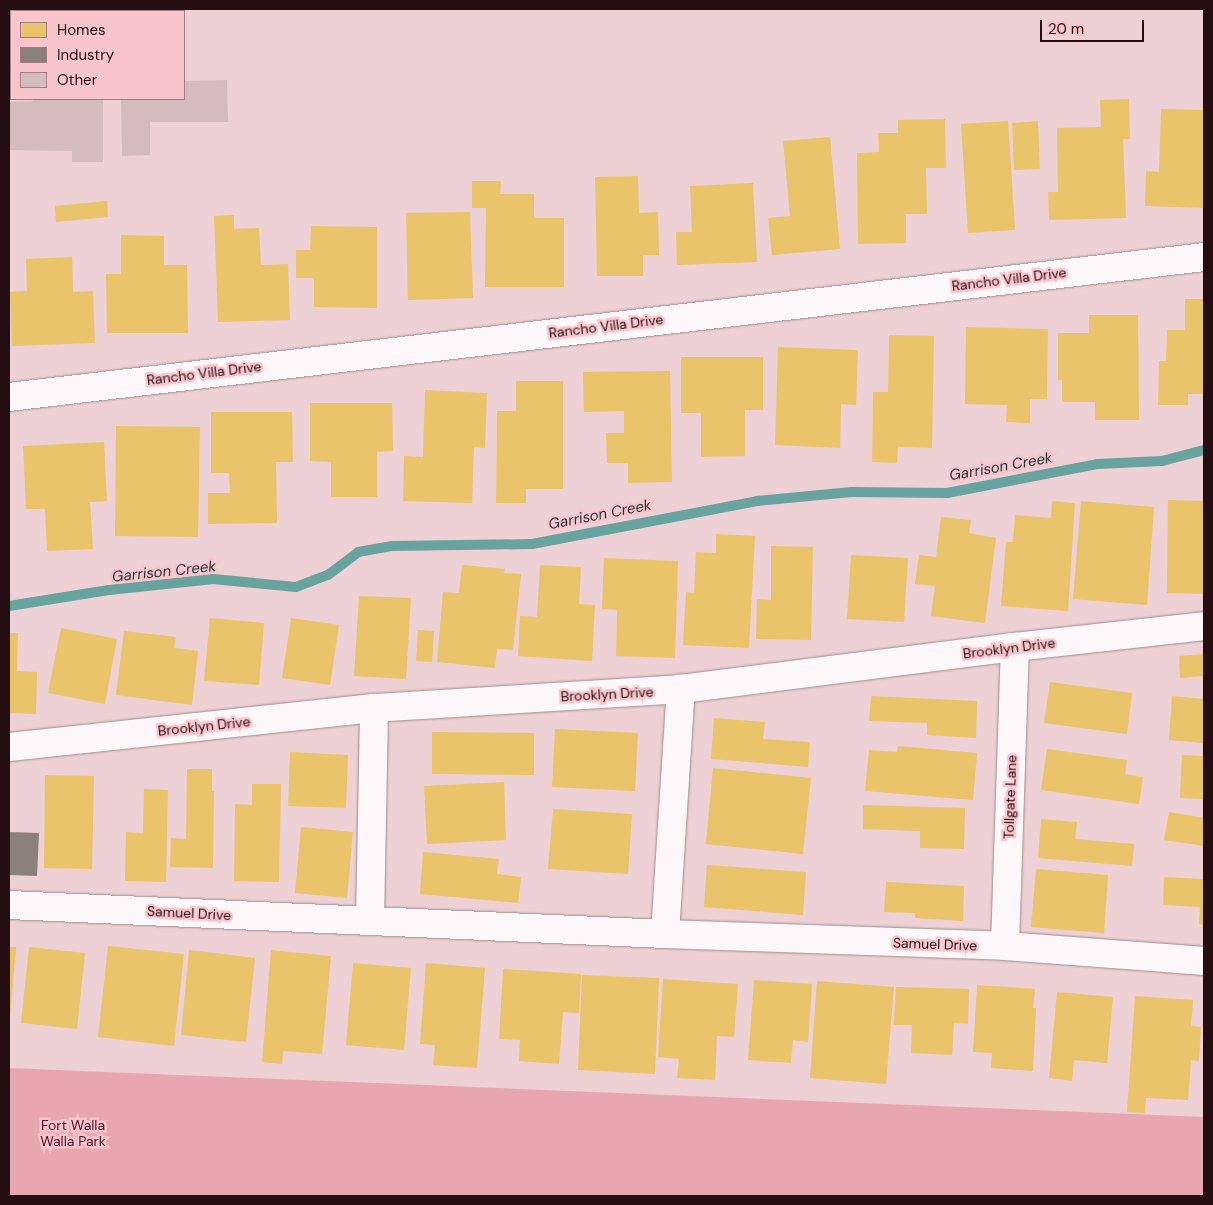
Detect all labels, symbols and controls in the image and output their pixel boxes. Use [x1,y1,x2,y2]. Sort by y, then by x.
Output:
legend [10,10,185,100]
scale bar [1043,10,1147,42]
text: 20 m [1048,19,1084,39]
text: Homes [57,20,106,40]
text: Industry [57,45,114,65]
text: Other [57,70,97,90]
street label: Rancho Villa Drive [951,264,1067,294]
street label: Rancho Villa Drive [548,311,664,341]
street label: Rancho Villa Drive [146,358,262,388]
water label: Garrison Creek [948,449,1054,485]
water label: Garrison Creek [547,496,653,534]
water label: Garrison Creek [111,558,217,586]
street label: Brooklyn Drive [962,634,1056,662]
street label: Brooklyn Drive [560,683,654,705]
street label: Brooklyn Drive [157,713,251,739]
street label: Tollgate Lane [1000,755,1020,839]
street label: Samuel Drive [147,902,231,924]
street label: Samuel Drive [893,934,977,954]
park label: Fort Walla Walla Park [40,1117,106,1150]

